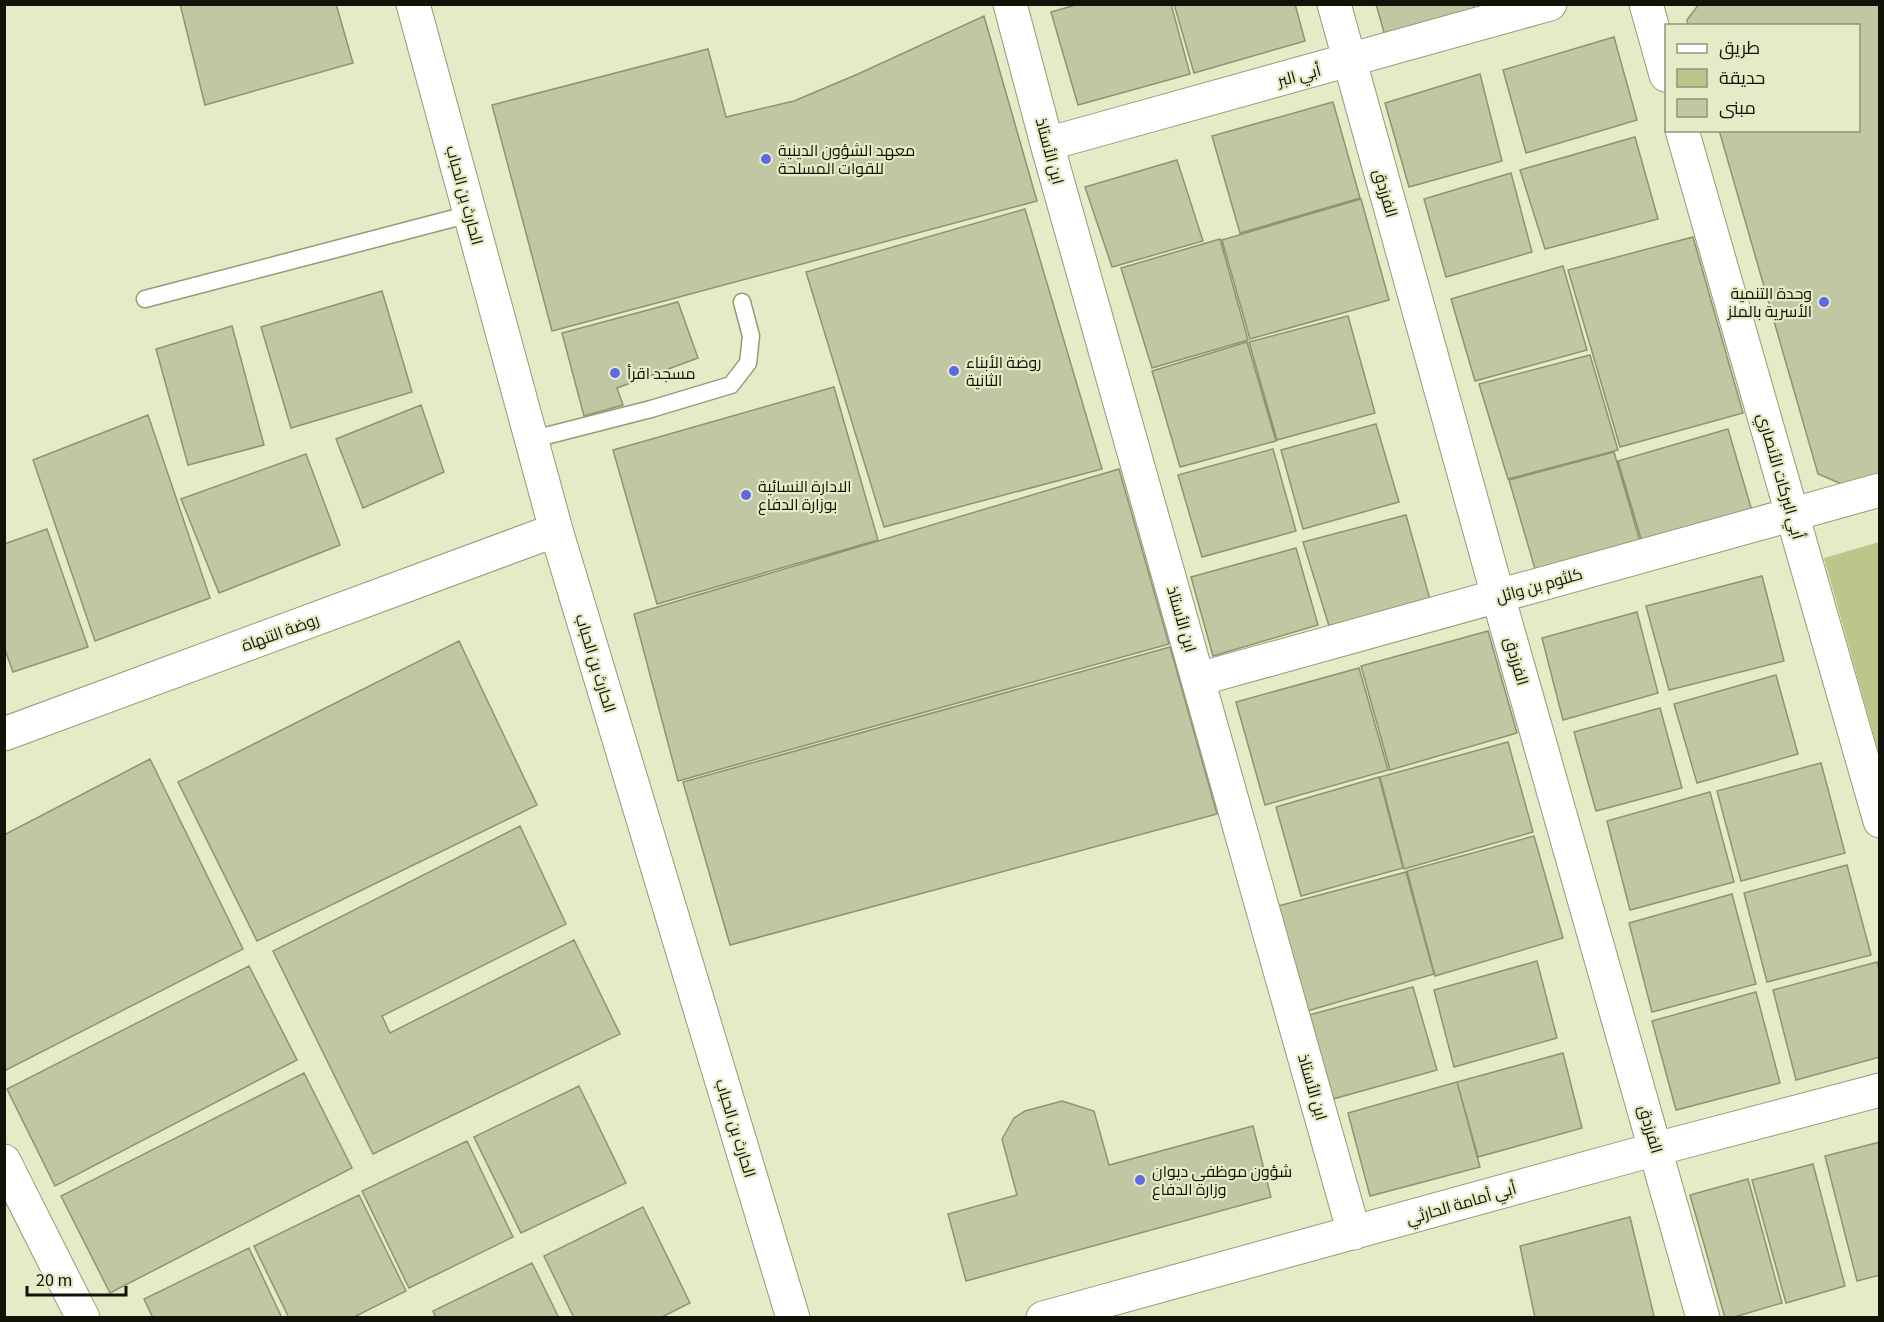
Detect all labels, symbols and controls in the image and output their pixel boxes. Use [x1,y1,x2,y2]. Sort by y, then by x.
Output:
legend [1665,24,1860,132]
text: طريق [1719,36,1760,61]
street label: أبي البر [1274,60,1324,94]
text: حديقة [1719,66,1765,91]
text: مبنى [1719,96,1756,121]
street label: ابن الأستاذ [1030,116,1068,187]
place label: معهد الشؤون الدينية للقوات المسلحة [778,140,915,180]
street label: الحارث بن الحباب [440,143,488,247]
marker: معهد الشؤون الدينية للقوات المسلحة [759,152,773,166]
street label: الفرزدق [1368,166,1402,220]
place label: وحدة التنمية الأسرية بالملز [1727,283,1812,323]
marker: وحدة التنمية الأسرية بالملز [1817,295,1831,309]
place label: روضة الأبناء الثانية [966,352,1042,392]
place label: مسجد اقرأ [627,363,696,385]
marker: روضة الأبناء الثانية [947,364,961,378]
marker: مسجد اقرأ [608,366,622,380]
street label: أبي البركات الأنصاري [1750,411,1809,543]
place label: الادارة النسائية بوزارة الدفاع [758,476,852,516]
marker: الادارة النسائية بوزارة الدفاع [739,488,753,502]
street label: كلثوم بن وائل [1493,563,1585,609]
street label: ابن الأستاذ [1161,584,1201,655]
street label: روضة التنهاة [238,609,322,657]
street label: الحارث بن الحباب [570,611,621,715]
street label: الفرزدق [1499,634,1533,688]
street label: ابن الأستاذ [1292,1052,1332,1123]
street label: الحارث بن الحباب [710,1076,761,1180]
street label: الفرزدق [1633,1102,1667,1156]
place label: شؤون موظفي ديوان وزارة الدفاع [1152,1161,1292,1201]
marker: شؤون موظفي ديوان وزارة الدفاع [1133,1173,1147,1187]
street label: أبي أمامة الحارثي [1404,1178,1519,1232]
scale bar [27,1259,126,1297]
text: 20 m [36,1268,72,1293]

